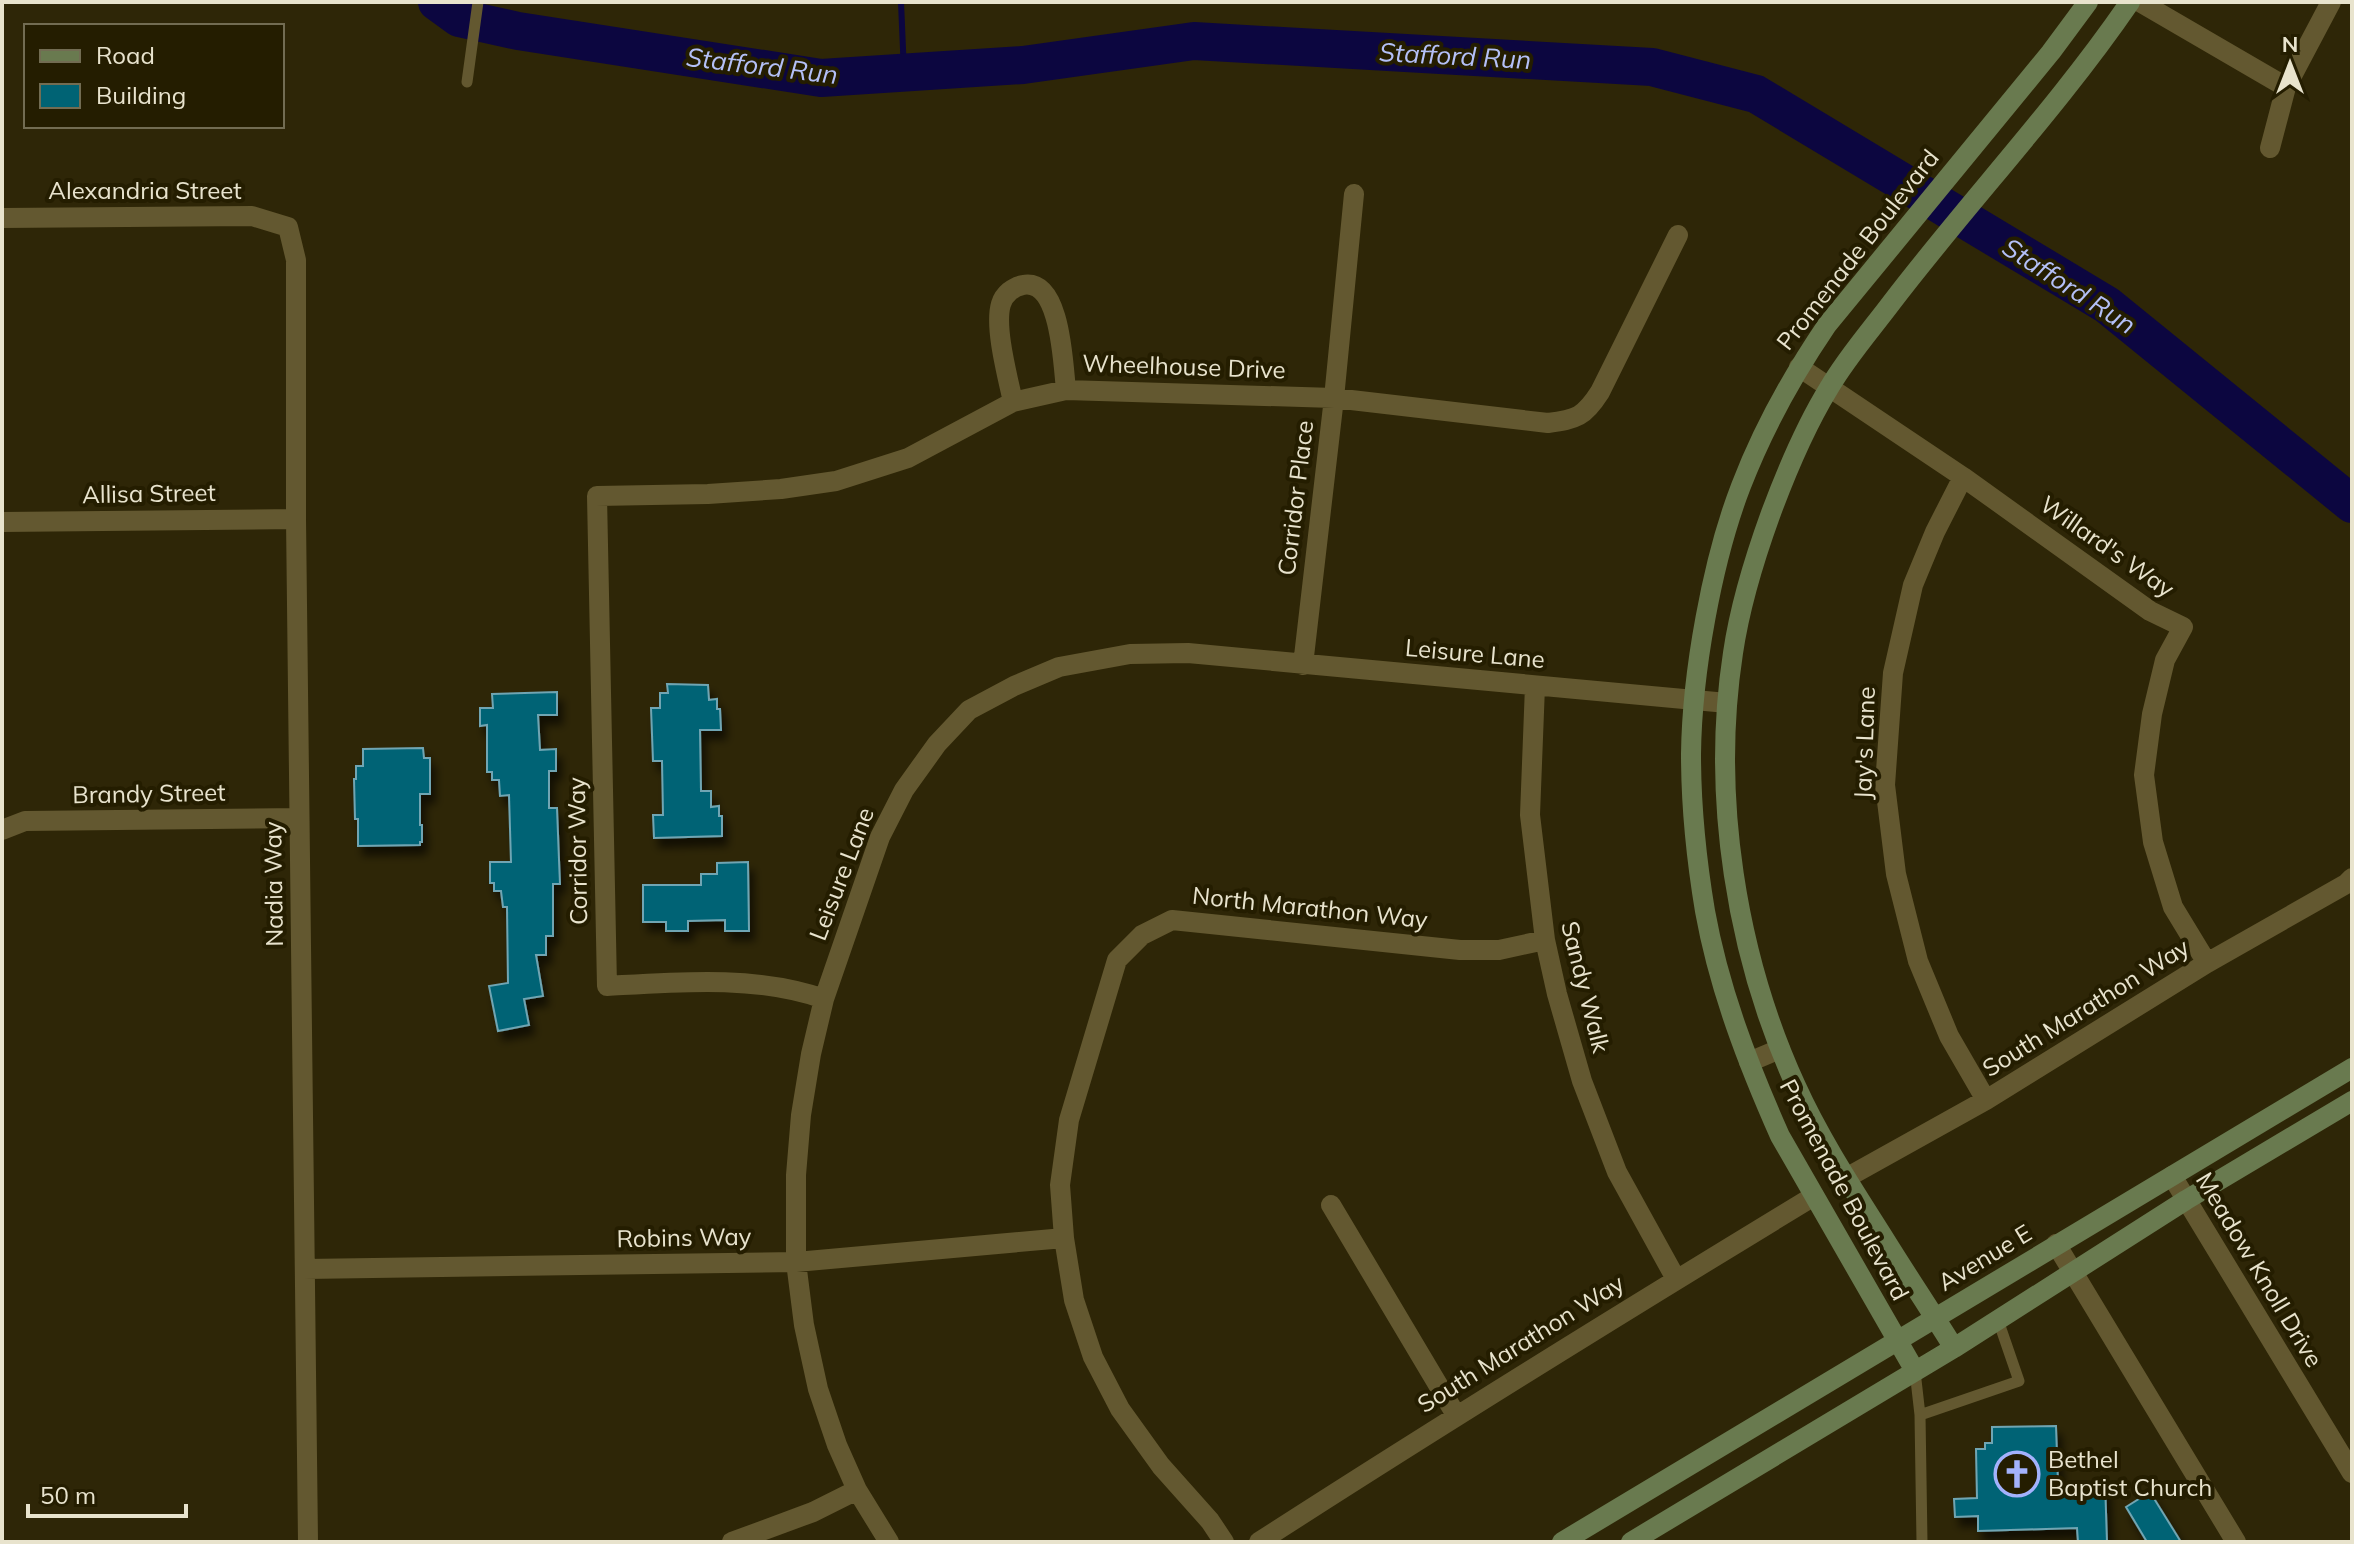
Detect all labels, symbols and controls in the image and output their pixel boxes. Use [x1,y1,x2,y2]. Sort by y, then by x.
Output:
legend [24,24,284,128]
north arrow [2250,24,2330,104]
text: N [2282,30,2298,58]
water label: Stafford Run [1378,35,1532,76]
text: Road [96,40,155,70]
water label: Stafford Run [684,40,840,91]
text: Building [96,80,186,110]
street label: Promenade Boulevard [1770,143,1945,356]
street label: Alexandria Street [48,175,242,205]
water label: Stafford Run [1996,230,2142,341]
street label: Wheelhouse Drive [1082,347,1286,385]
street label: Corridor Place [1271,419,1319,577]
street label: Allisa Street [82,477,216,509]
street label: Willard's Way [2035,489,2181,604]
street label: Leisure Lane [1404,632,1546,674]
street label: Jay's Lane [1847,686,1881,800]
street label: Brandy Street [72,777,226,809]
street label: Corridor Way [561,777,593,925]
street label: Leisure Lane [802,803,880,944]
street label: Nadia Way [257,821,289,947]
street label: North Marathon Way [1191,880,1430,934]
street label: Sandy Walk [1555,918,1617,1056]
street label: South Marathon Way [1977,931,2195,1083]
street label: Promenade Boulevard [1774,1074,1916,1305]
street label: Meadow Knoll Drive [2190,1167,2330,1372]
street label: Avenue E [1932,1218,2037,1297]
street label: Robins Way [616,1221,752,1253]
street label: South Marathon Way [1412,1267,1630,1419]
place label: Bethel Baptist Church [2048,1444,2212,1502]
church icon: Bethel Baptist Church [1993,1450,2041,1498]
scale bar [28,1468,186,1518]
text: 50 m [40,1480,96,1510]

